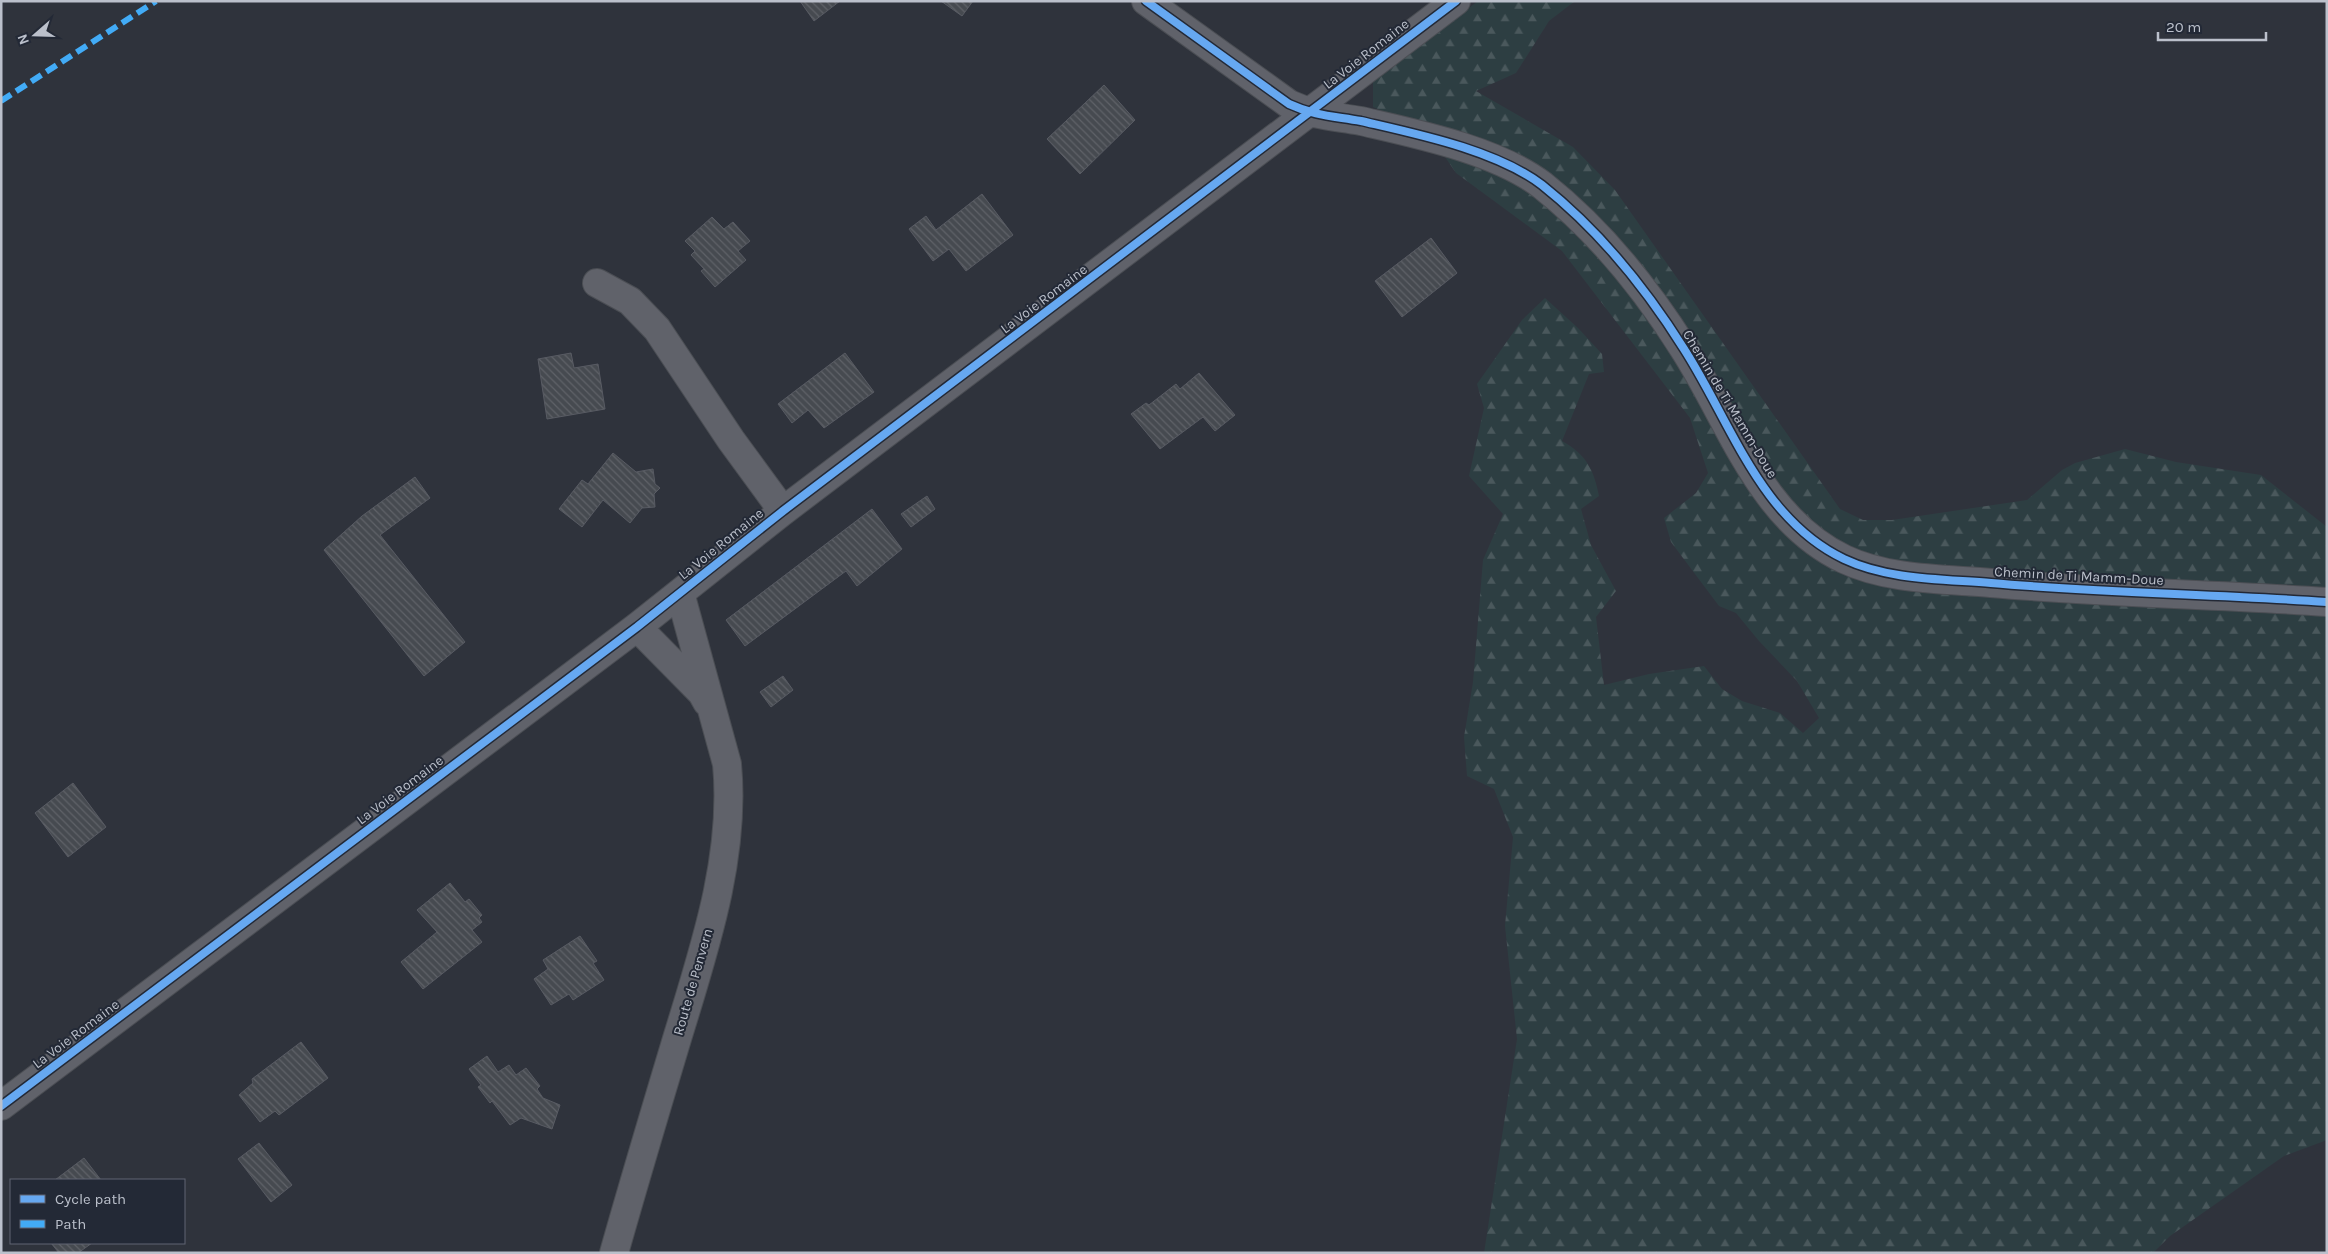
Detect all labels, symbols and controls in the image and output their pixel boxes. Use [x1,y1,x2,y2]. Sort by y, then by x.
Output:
north arrow [10,10,60,60]
scale bar [2158,10,2266,42]
street label: La Voie Romaine [1320,15,1412,93]
text: 20 m [2166,18,2201,36]
text: N [14,32,33,47]
street label: La Voie Romaine [997,261,1091,337]
street label: Chemin de Ti Mamm-Doue [1679,327,1781,481]
street label: La Voie Romaine [675,505,767,583]
street label: Chemin de Ti Mamm-Doue [1994,563,2164,589]
street label: La Voie Romaine [353,752,447,828]
street label: Route de Penvern [670,927,716,1037]
street label: La Voie Romaine [29,996,123,1072]
legend [10,1179,185,1244]
text: Cycle path [55,1190,126,1208]
text: Path [55,1215,86,1233]

